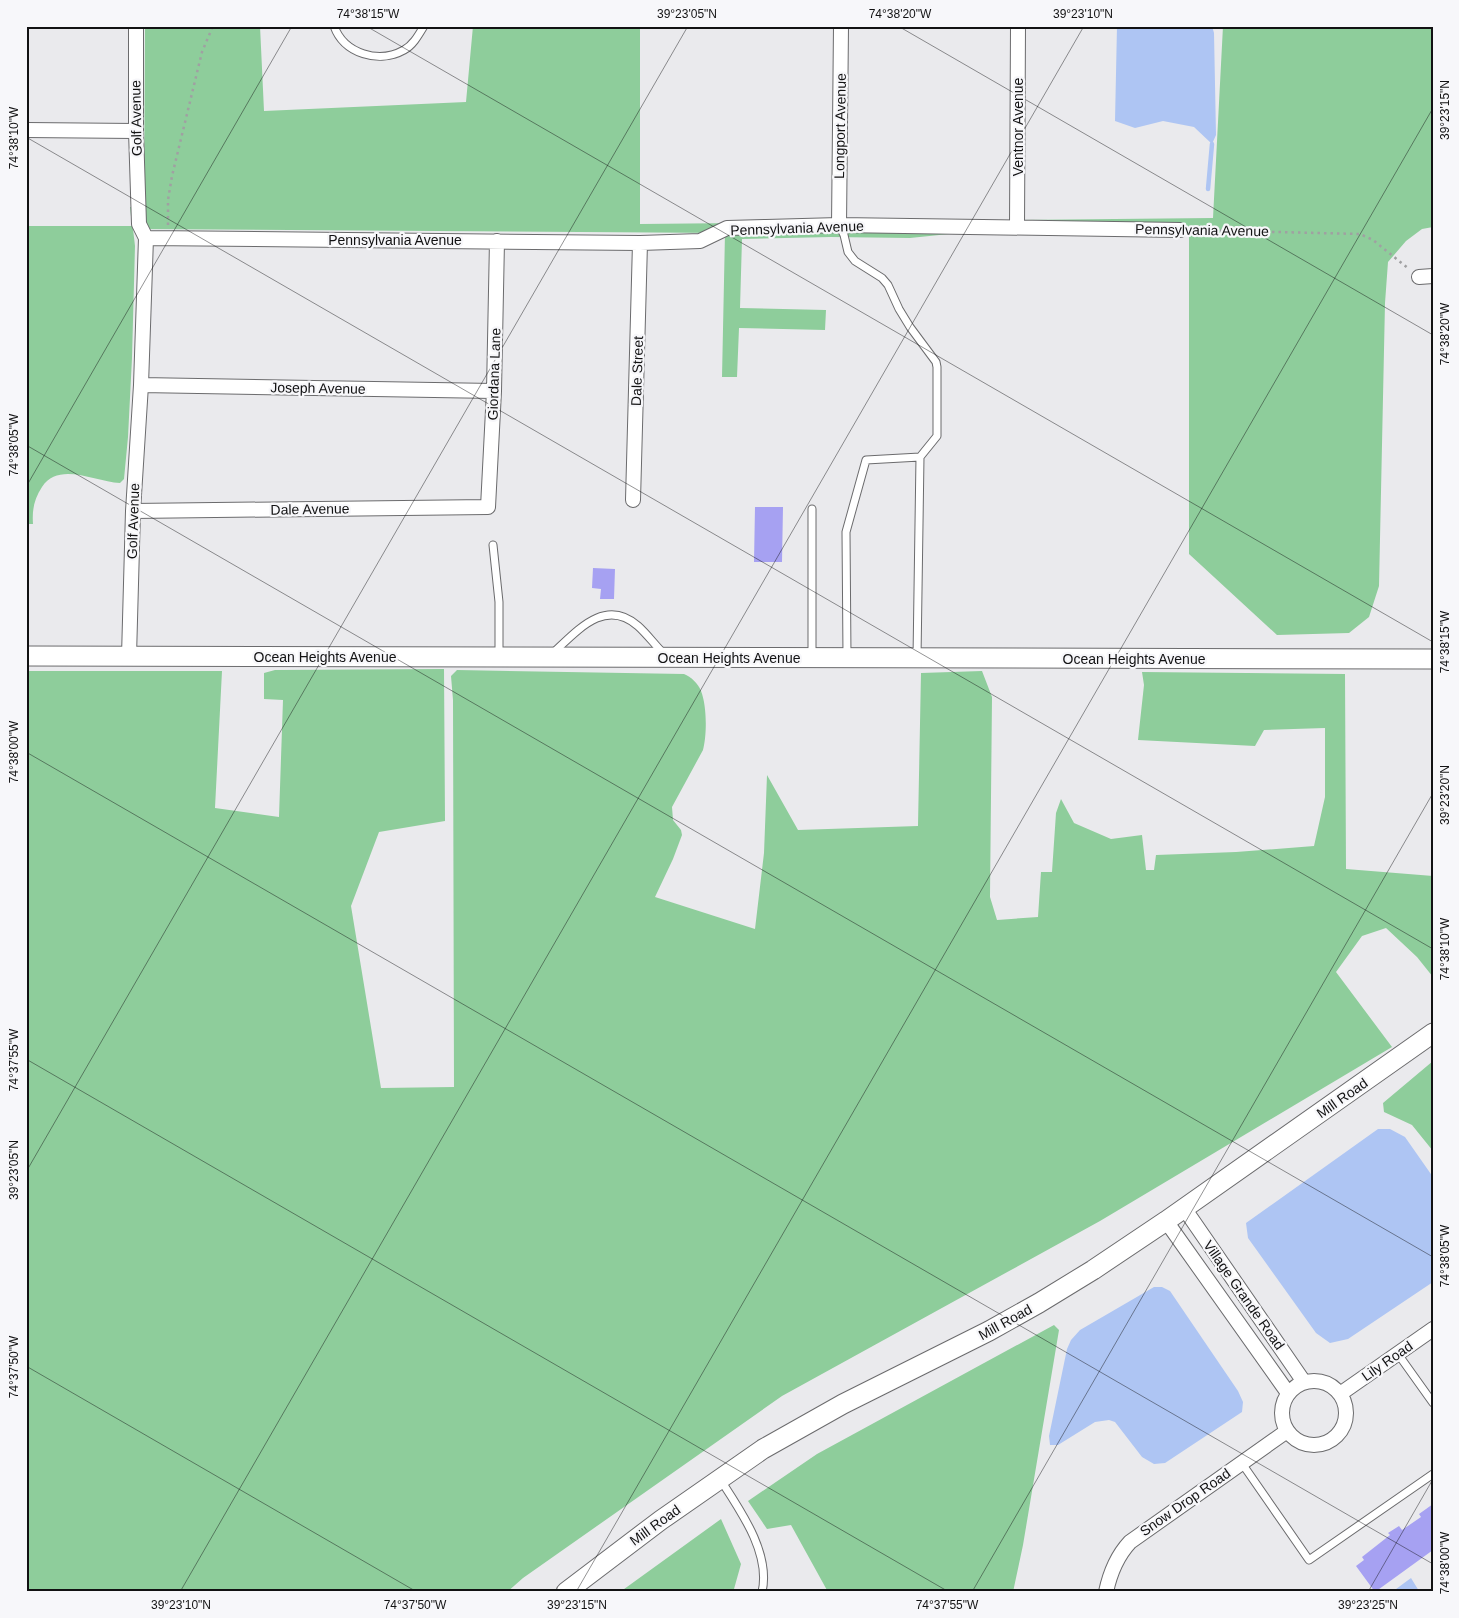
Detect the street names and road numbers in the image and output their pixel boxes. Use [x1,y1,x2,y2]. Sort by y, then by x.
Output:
street label: Longport Avenue [831,73,849,179]
street label: Ventnor Avenue [1010,77,1026,176]
street label: Golf Avenue [127,80,145,156]
street label: Pennsylvania Avenue [730,218,864,238]
street label: Pennsylvania Avenue [1135,221,1269,239]
street label: Pennsylvania Avenue [328,232,462,248]
street label: Giordana Lane [484,327,504,421]
street label: Dale Street [628,336,646,406]
street label: Joseph Avenue [270,379,366,397]
street label: Golf Avenue [124,483,142,559]
street label: Dale Avenue [270,500,350,518]
street label: Ocean Heights Avenue [254,649,397,665]
street label: Ocean Heights Avenue [658,650,801,666]
street label: Ocean Heights Avenue [1063,651,1206,667]
street label: Mill Road [1314,1075,1370,1121]
street label: Village Grande Road [1200,1237,1288,1353]
street label: Mill Road [976,1301,1034,1343]
street label: Lily Road [1359,1338,1415,1384]
street label: Snow Drop Road [1137,1465,1233,1539]
street label: Mill Road [627,1501,683,1549]

